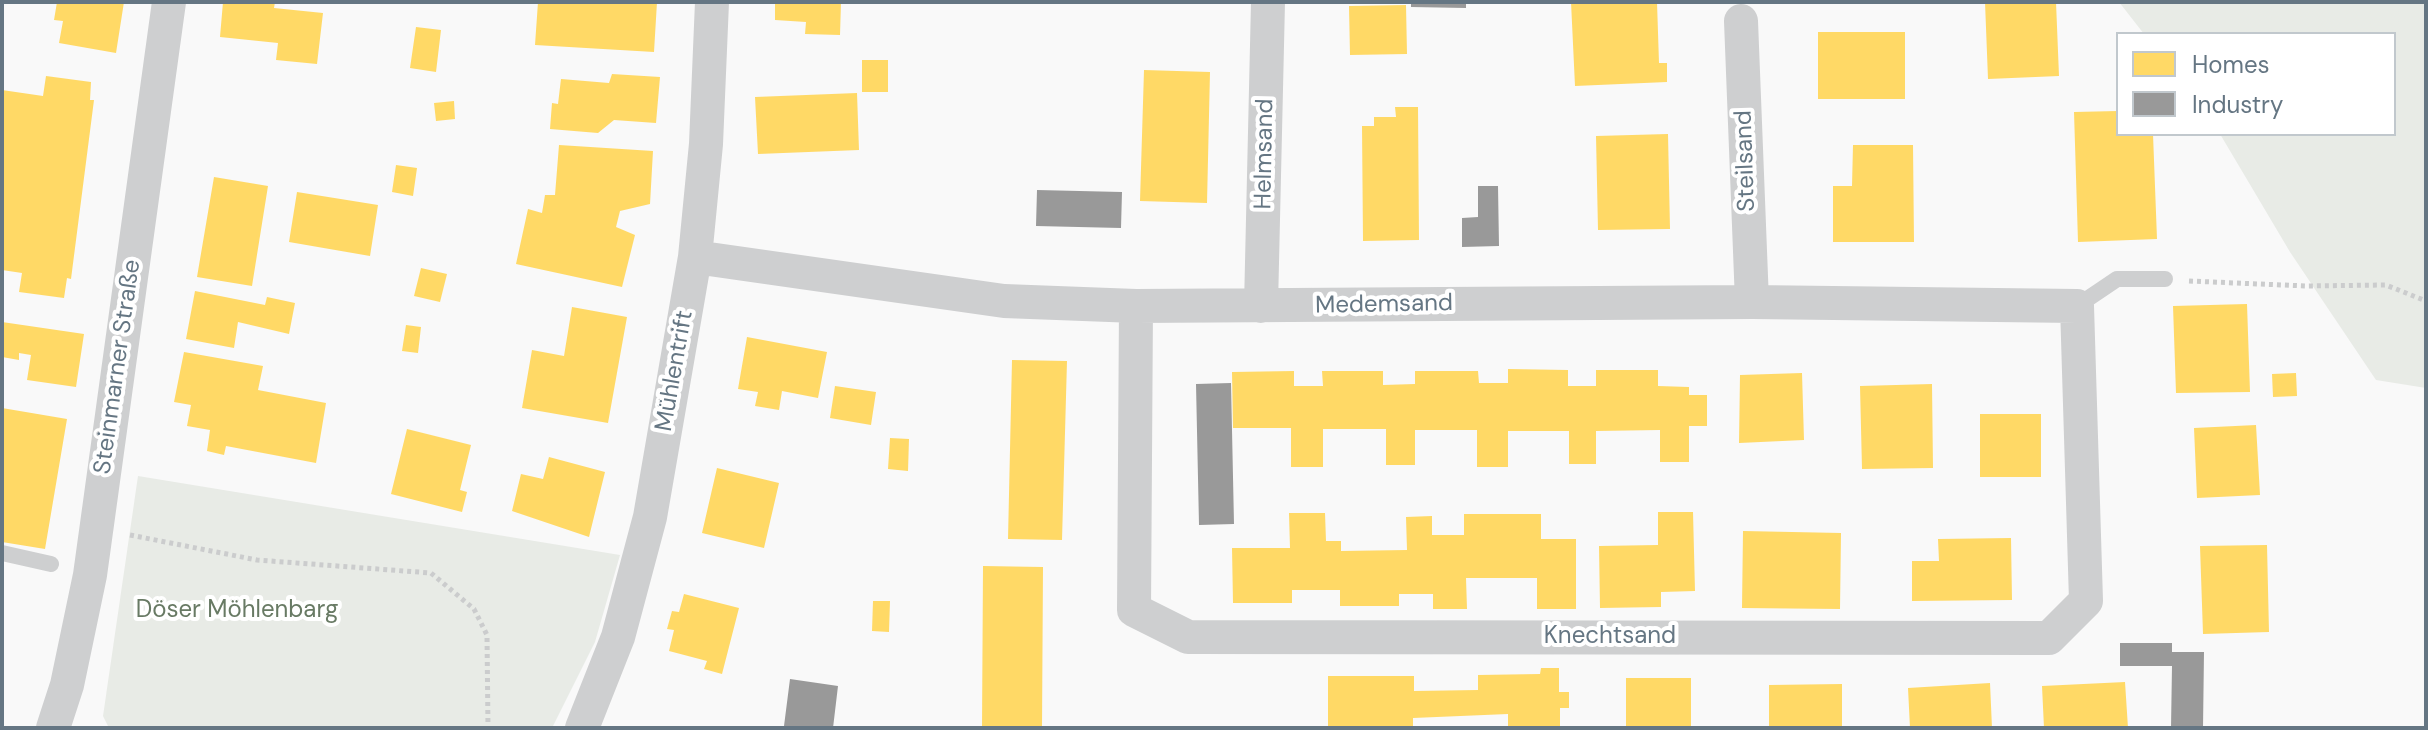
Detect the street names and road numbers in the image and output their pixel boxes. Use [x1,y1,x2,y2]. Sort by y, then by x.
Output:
street label: Helmsand [1250,98,1280,210]
street label: Steilsand [1730,110,1762,212]
street label: Steinmarner Straße [89,258,147,476]
street label: Medemsand [1315,289,1453,321]
street label: Mühlentrift [650,308,700,434]
street label: Knechtsand [1544,623,1676,651]

